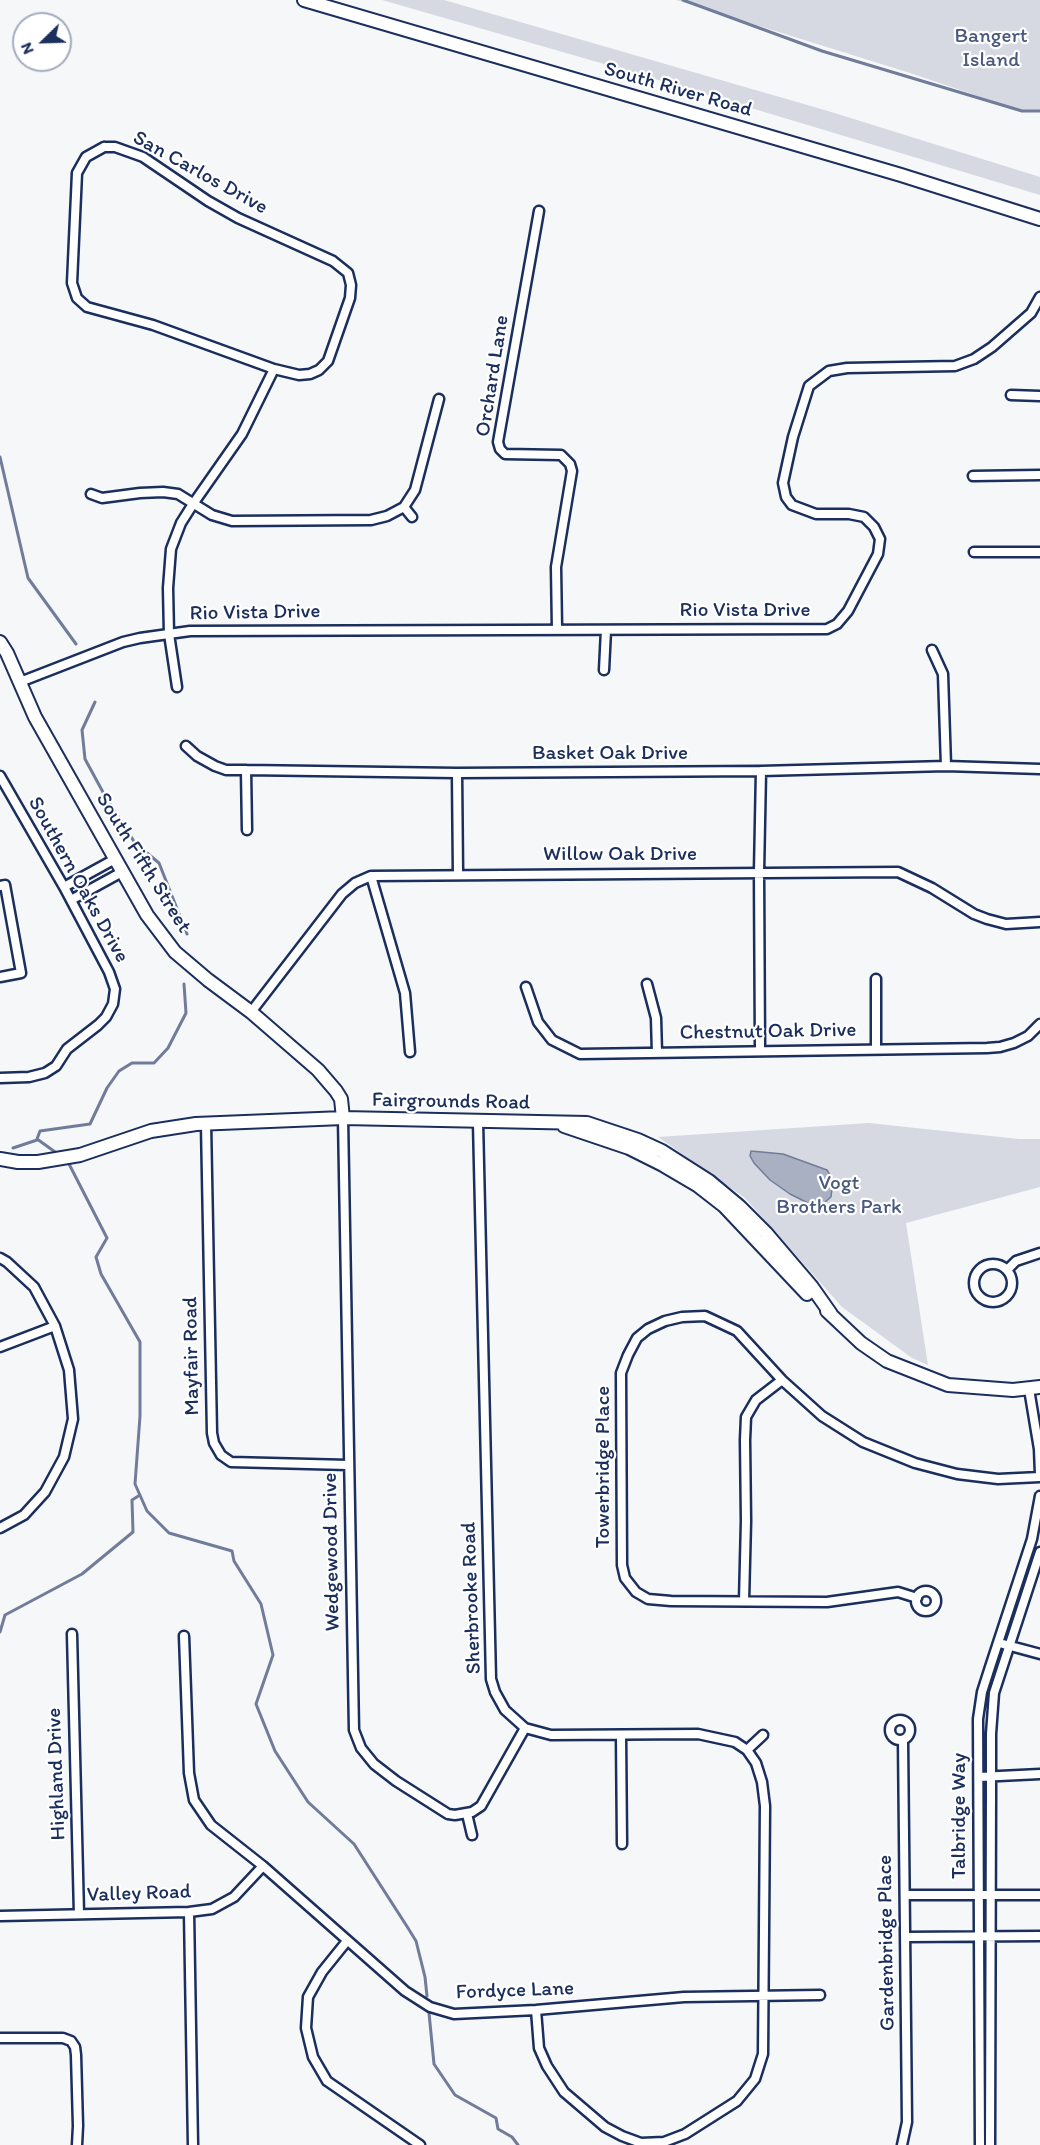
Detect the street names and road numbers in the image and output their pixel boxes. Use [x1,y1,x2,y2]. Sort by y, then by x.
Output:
street label: South River Road [601,57,755,123]
street label: San Carlos Drive [128,126,272,220]
street label: Orchard Lane [471,313,515,439]
street label: Rio Vista Drive [680,598,810,624]
street label: Rio Vista Drive [189,599,321,627]
street label: Basket Oak Drive [532,741,688,767]
street label: South Fifth Street [90,788,196,938]
street label: Southern Oaks Drive [22,793,134,967]
street label: Willow Oak Drive [543,842,697,868]
street label: Chestnut Oak Drive [679,1018,857,1046]
street label: Fairgrounds Road [372,1088,530,1116]
street label: Mayfair Road [178,1296,206,1416]
street label: Towerbridge Place [591,1386,617,1548]
street label: Wedgewood Drive [318,1472,346,1632]
street label: Sherbrooke Road [457,1521,487,1675]
street label: Highland Drive [42,1707,72,1841]
street label: Talbridge Way [947,1753,973,1879]
street label: Gardenbridge Place [873,1855,901,2031]
street label: Valley Road [86,1880,192,1908]
street label: Fordyce Lane [455,1976,575,2006]

